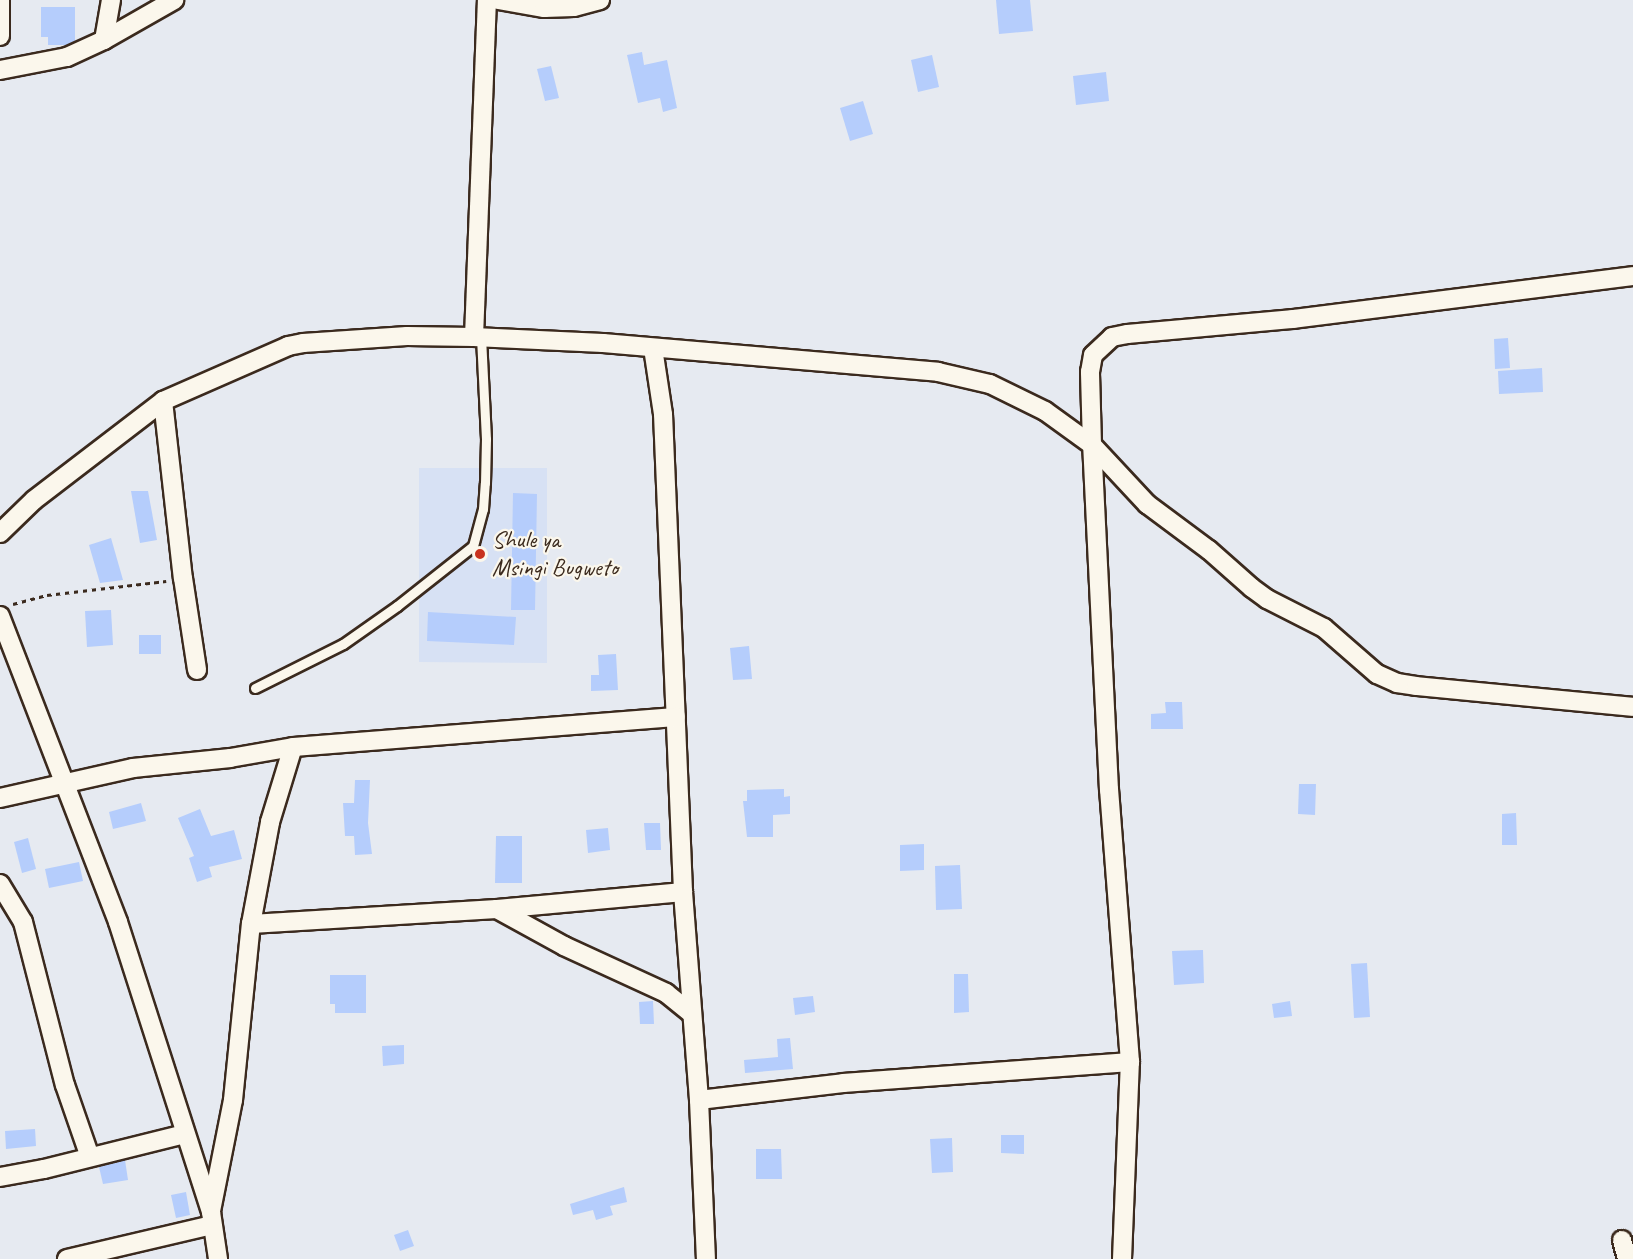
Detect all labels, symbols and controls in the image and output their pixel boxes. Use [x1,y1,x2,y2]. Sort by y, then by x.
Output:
place label: Shule ya Msingi Bugweto [492,526,618,582]
marker: Shule ya Msingi Bugweto [473,547,487,561]

